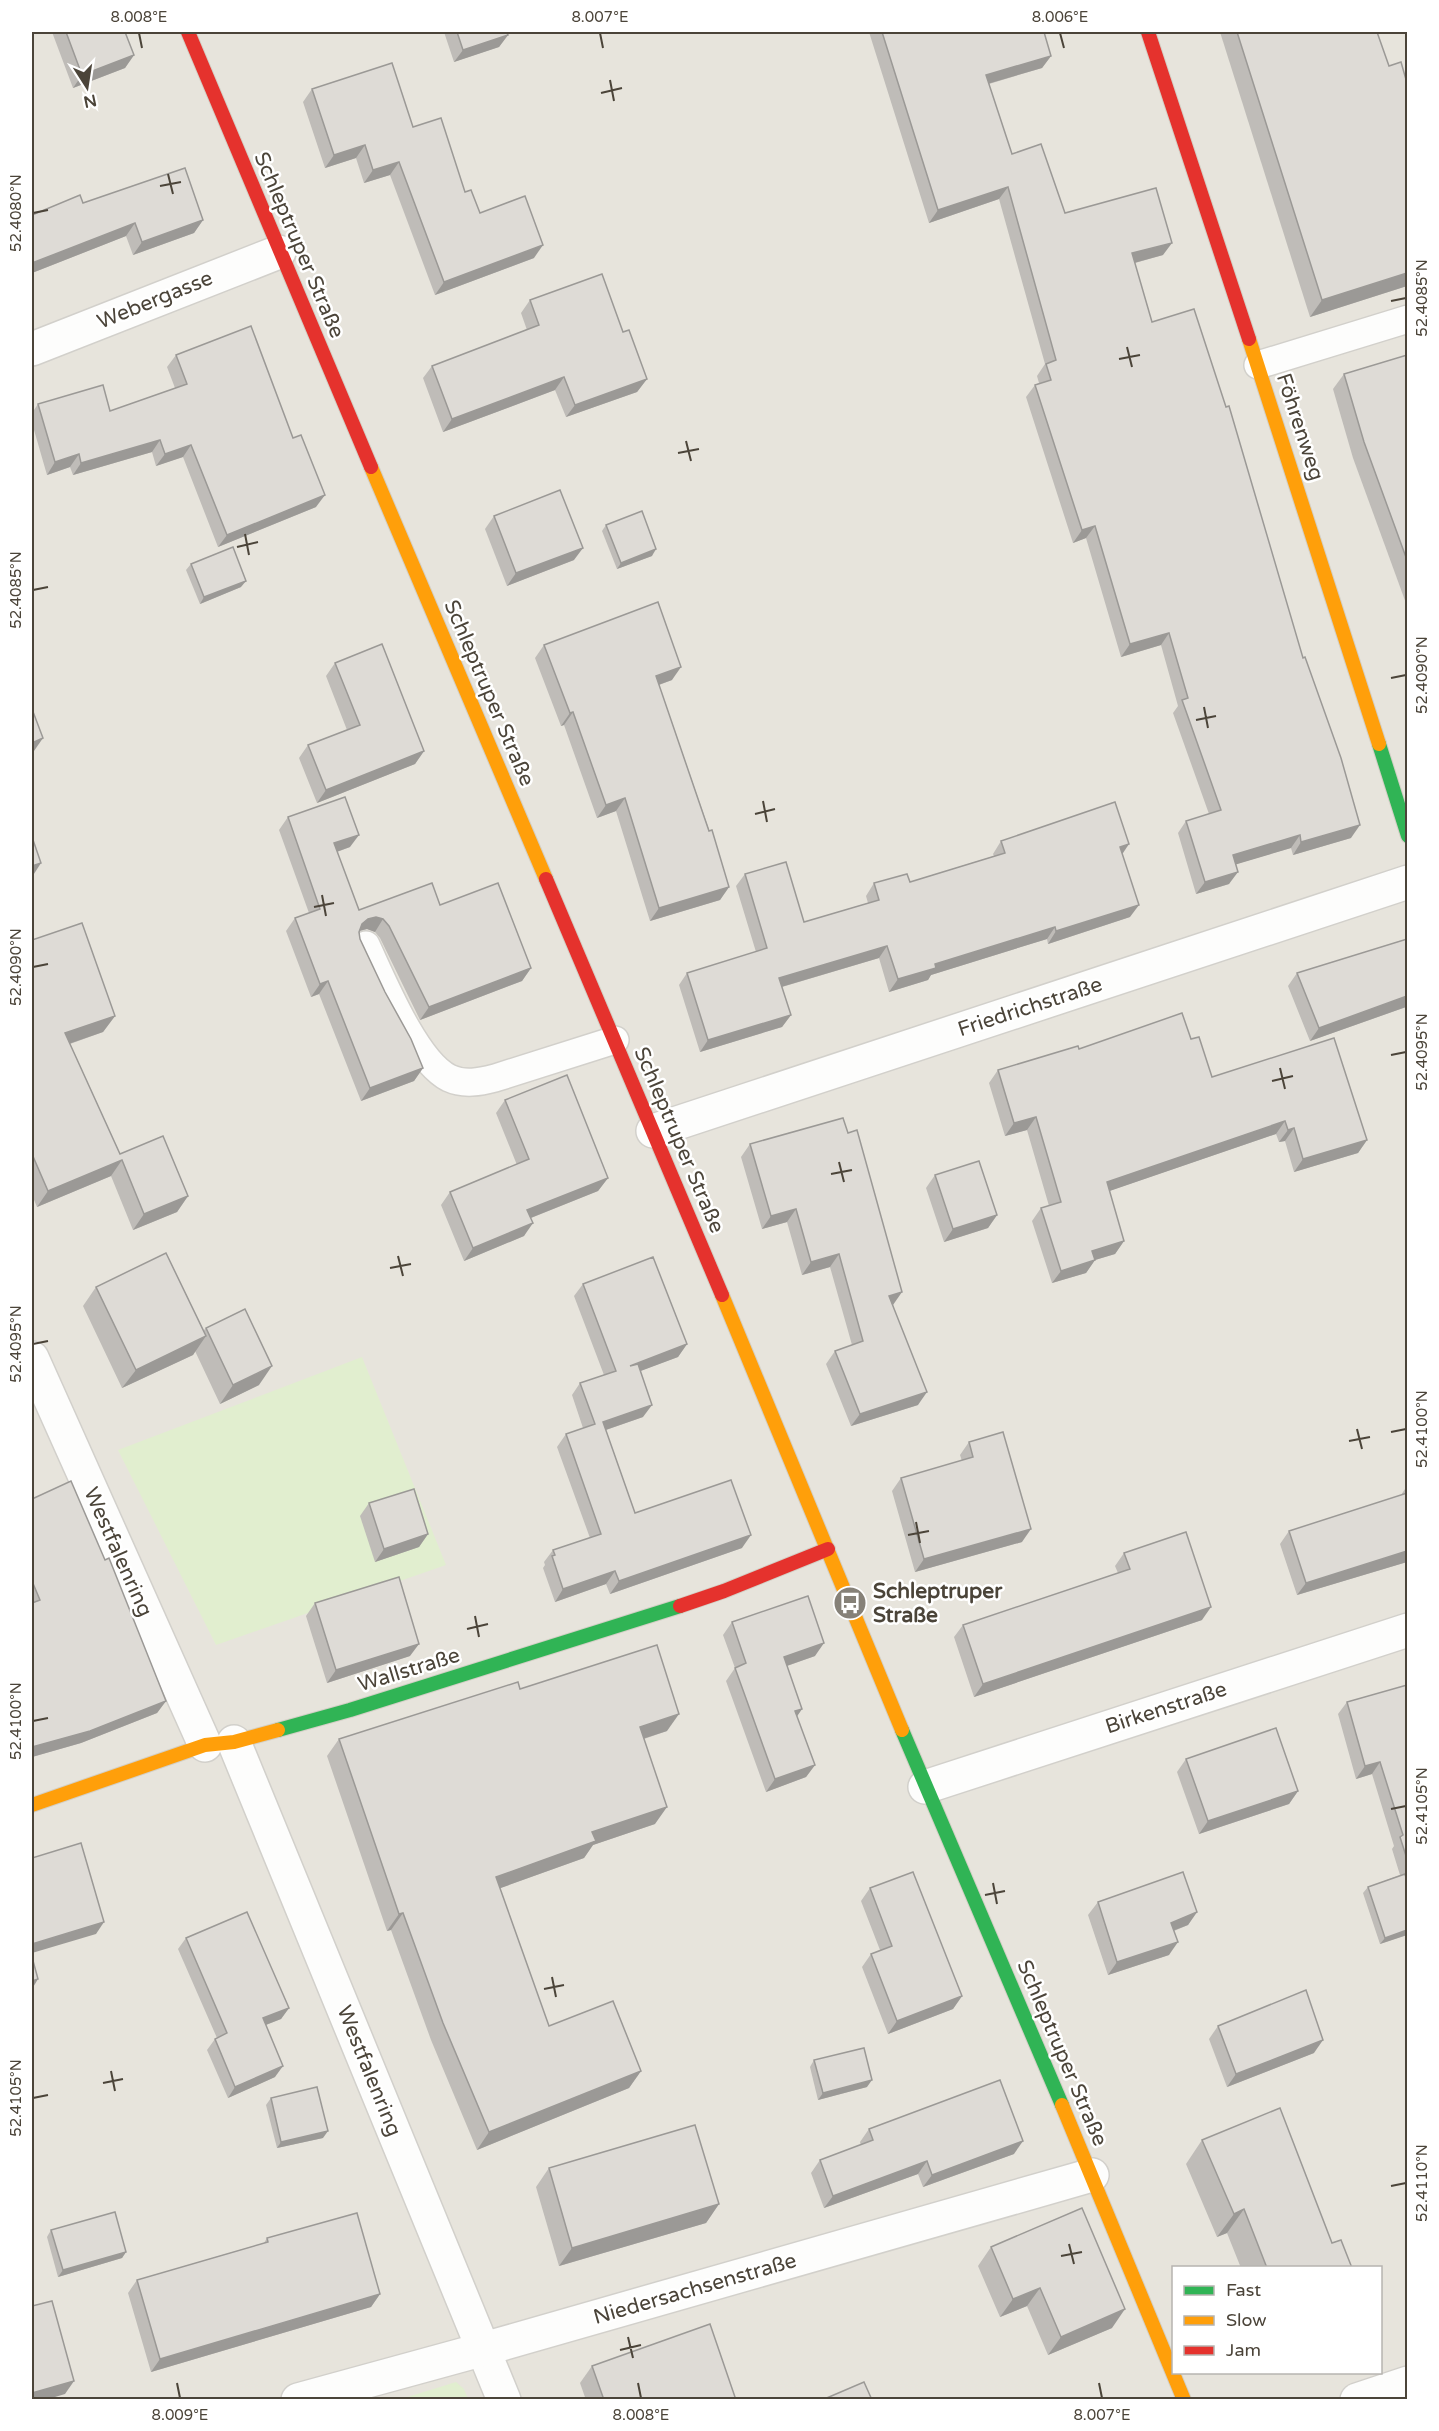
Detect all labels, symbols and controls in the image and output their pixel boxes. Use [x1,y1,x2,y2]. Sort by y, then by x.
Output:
text: 8.008°E [111,8,167,26]
text: 8.007°E [571,8,629,26]
text: 8.006°E [1032,8,1088,26]
north arrow [57,57,117,117]
text: N [82,90,98,112]
street label: Schleptruper Straße [248,148,350,342]
text: 52.4080°N [7,174,25,252]
text: 52.4085°N [1413,259,1431,337]
street label: Webergasse [94,265,216,334]
street label: Föhrenweg [1271,370,1329,484]
text: 52.4085°N [7,551,25,629]
street label: Schleptruper Straße [438,596,540,790]
text: 52.4090°N [1413,636,1431,714]
text: 52.4090°N [7,928,25,1006]
street label: Friedrichstraße [955,972,1105,1042]
text: 52.4095°N [1413,1013,1431,1091]
street label: Schleptruper Straße [628,1043,730,1237]
text: 52.4095°N [7,1305,25,1383]
text: 52.4100°N [1413,1390,1431,1468]
street label: Westfalenring [78,1483,158,1621]
place label: Schleptruper Straße [873,1579,1003,1628]
bus stop icon: Schleptruper Straße [832,1585,868,1621]
street label: Wallstraße [355,1643,463,1697]
street label: Birkenstraße [1102,1677,1230,1739]
text: 52.4100°N [7,1682,25,1760]
text: 52.4105°N [1413,1767,1431,1845]
street label: Schleptruper Straße [1011,1956,1113,2150]
street label: Westfalenring [331,2002,407,2140]
text: 52.4105°N [7,2059,25,2137]
text: 52.4110°N [1413,2144,1431,2222]
street label: Niedersachsenstraße [591,2248,800,2330]
legend [1172,2266,1382,2374]
text: Fast [1226,2279,1261,2301]
text: Slow [1226,2309,1267,2331]
text: Jam [1226,2339,1261,2361]
text: 8.009°E [152,2406,208,2424]
text: 8.008°E [613,2406,669,2424]
text: 8.007°E [1073,2406,1131,2424]

